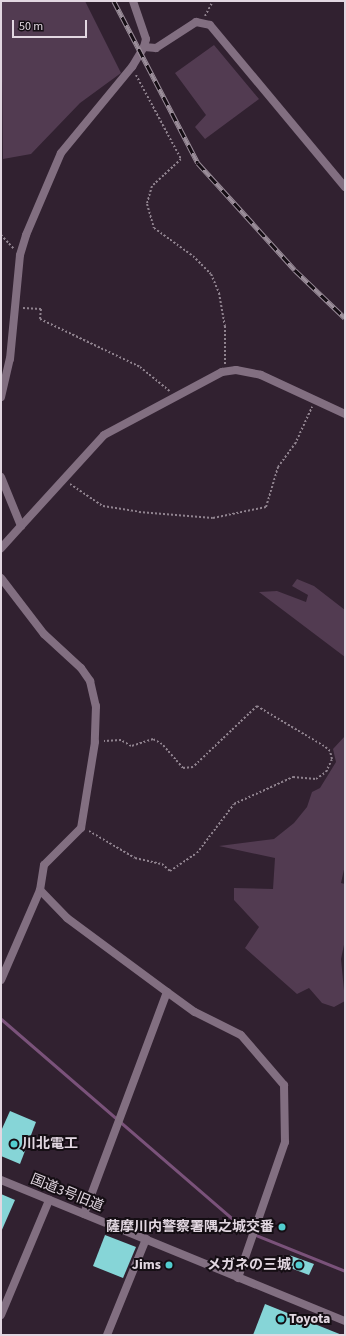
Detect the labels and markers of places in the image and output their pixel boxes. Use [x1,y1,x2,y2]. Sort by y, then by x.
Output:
place label: 川北電工 [22,1136,78,1152]
marker: 川北電工 [9,1139,19,1149]
place label: 薩摩川内警察署隅之城交番 [106,1219,274,1235]
marker: 薩摩川内警察署隅之城交番 [277,1222,287,1232]
place label: Jims [132,1257,161,1273]
place label: メガネの三城 [207,1257,291,1273]
marker: Jims [164,1260,174,1270]
marker: メガネの三城 [294,1260,304,1270]
place label: Toyota [289,1311,330,1327]
marker: Toyota [276,1314,286,1324]

